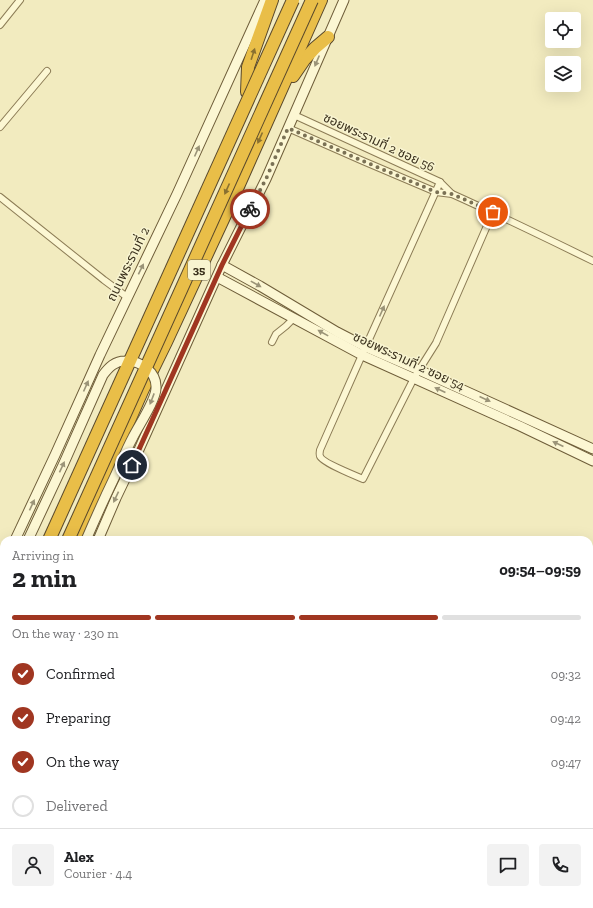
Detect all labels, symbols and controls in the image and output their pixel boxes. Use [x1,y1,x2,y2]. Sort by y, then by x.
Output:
map controls [545,12,581,92]
button: locate [545,12,581,48]
one-way arrow [250,47,256,59]
one-way arrow [314,56,320,67]
button: layers [545,56,581,92]
street label: ซอยพระรามที่ 2 ซอย 56 [321,108,438,174]
one-way arrow [256,132,262,144]
one-way arrow [194,145,200,157]
one-way arrow [223,183,229,195]
courier [230,189,270,229]
pin [476,195,510,229]
icon: bike [239,198,261,220]
icon: bag [482,201,504,223]
street label: ถนนพระรามที่ 2 [102,223,153,304]
road number: 35 [188,260,210,280]
one-way arrow [138,263,144,275]
one-way arrow [250,281,262,288]
one-way arrow [379,306,385,317]
street label: ซอยพระรามที่ 2 ซอย 54 [351,327,468,393]
one-way arrow [317,330,329,337]
one-way arrow [83,381,89,392]
one-way arrow [434,387,445,393]
one-way arrow [149,394,155,406]
one-way arrow [479,396,490,402]
one-way arrow [552,441,563,447]
pin [115,448,149,482]
icon: home [121,454,143,476]
one-way arrow [59,461,65,472]
one-way arrow [113,491,119,503]
one-way arrow [29,499,35,510]
text: Arriving in [12,548,74,563]
text: 09:54–09:59 [499,561,581,579]
text: 2 min [12,562,77,594]
text: On the way · 230 m [12,626,119,641]
icon: check [12,663,34,685]
text: Confirmed [46,665,115,683]
text: 09:32 [551,667,581,682]
icon: check [12,707,34,729]
text: Preparing [46,709,111,727]
text: 09:42 [550,711,581,726]
icon: check [12,751,34,773]
text: On the way [46,753,119,771]
text: 09:47 [551,755,581,770]
text: Delivered [46,797,108,815]
button: person [12,844,54,886]
button: chat [487,844,529,886]
button: phone [539,844,581,886]
text: Alex [64,848,94,866]
text: Courier · 4.4 [64,866,132,881]

